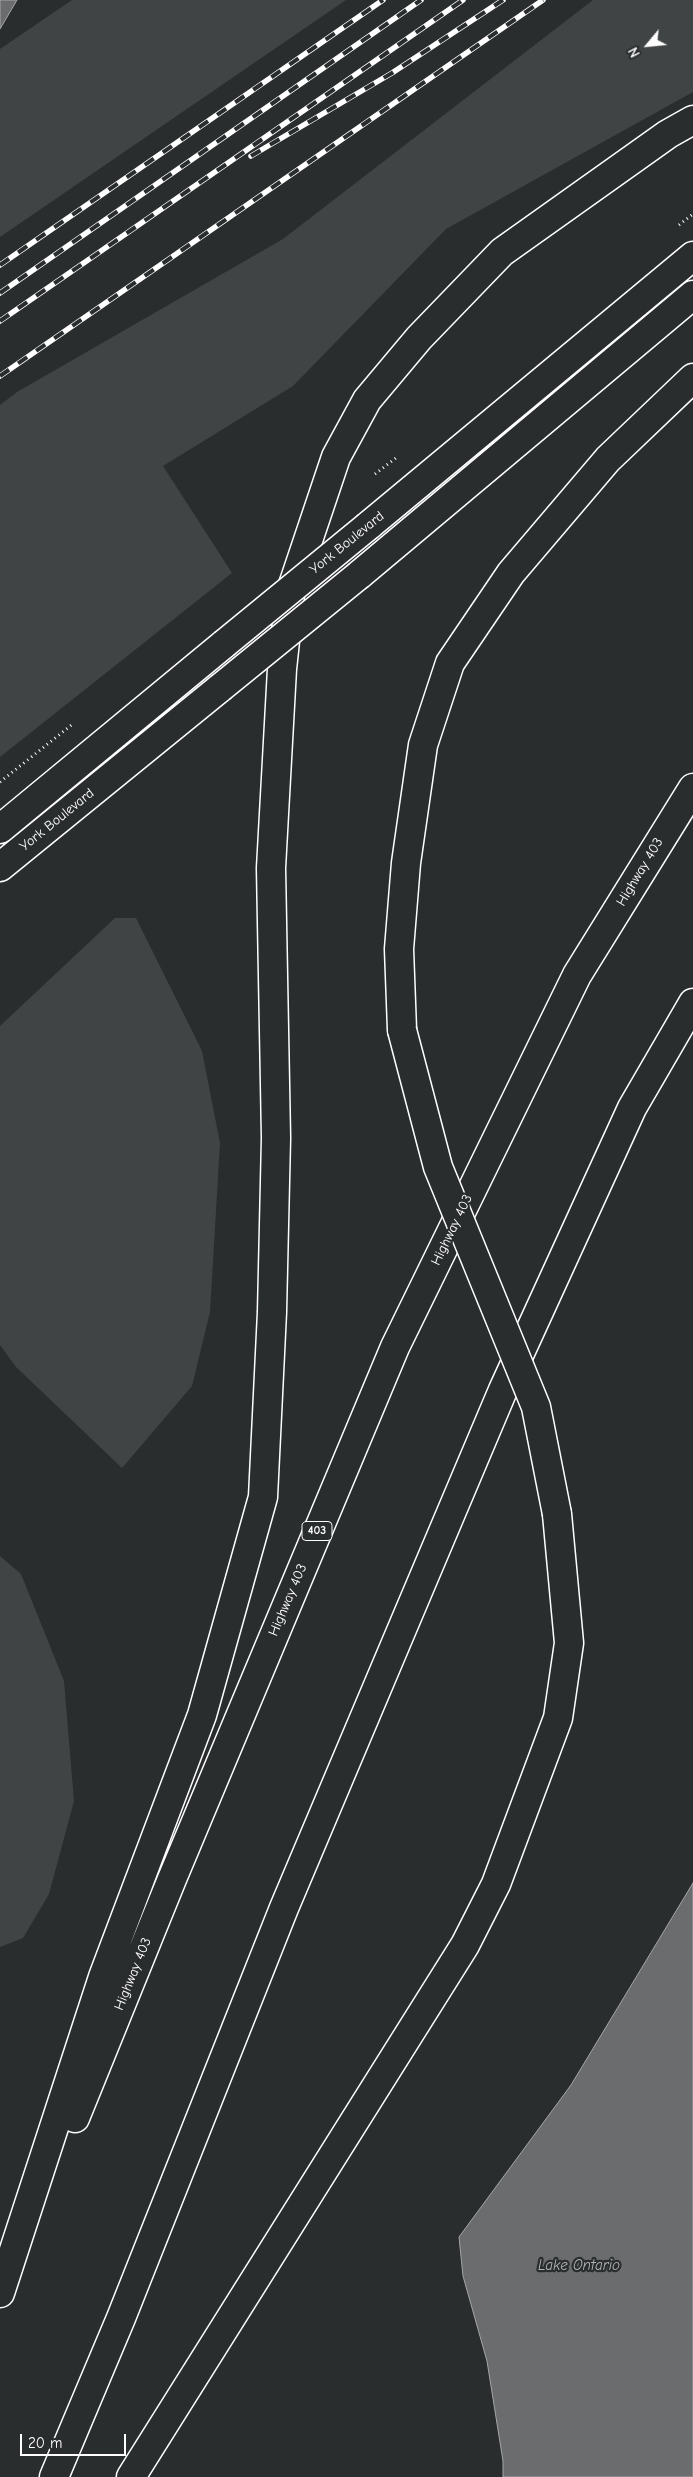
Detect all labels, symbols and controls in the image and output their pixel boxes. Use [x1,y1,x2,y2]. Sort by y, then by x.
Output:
north arrow [623,20,673,70]
text: N [625,44,644,60]
street label: York Boulevard [307,508,387,578]
street label: York Boulevard [17,785,97,855]
street label: Highway 403 [613,835,667,909]
street label: Highway 403 [428,1192,476,1268]
road number: 403 [302,1522,332,1540]
street label: Highway 403 [265,1561,311,1639]
street label: Highway 403 [111,1935,155,2013]
water label: Lake Ontario [538,2257,620,2275]
scale bar [22,2424,129,2456]
text: 20 m [28,2434,62,2452]

